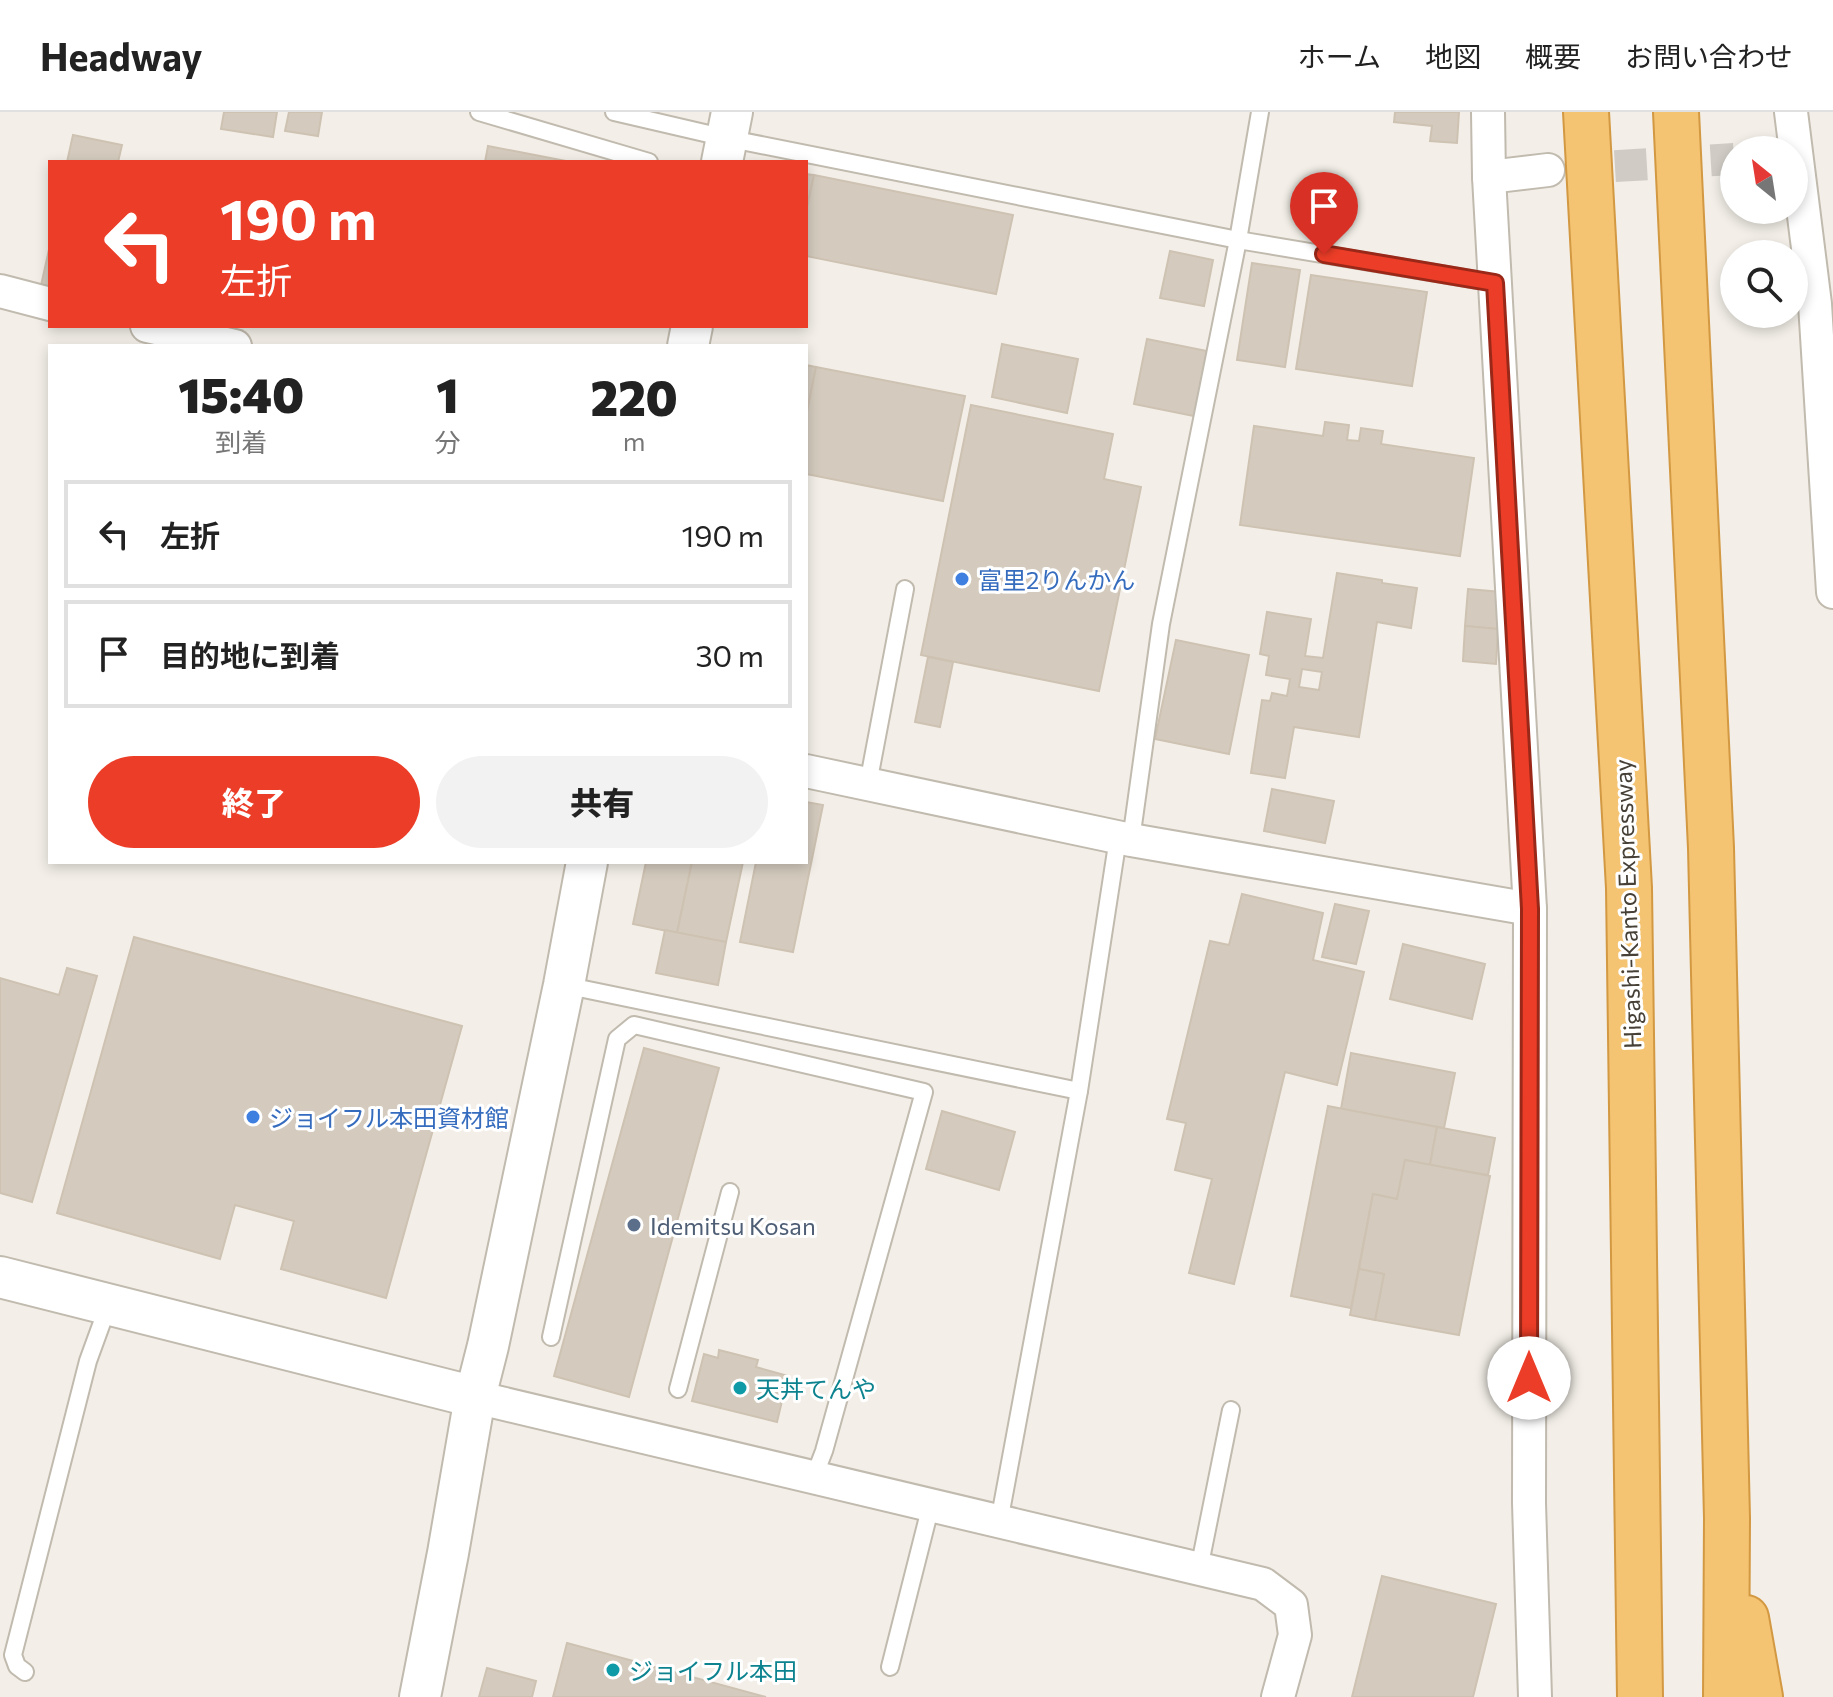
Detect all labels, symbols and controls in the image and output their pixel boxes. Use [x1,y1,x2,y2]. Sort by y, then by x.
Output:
text: Headway [40,32,202,79]
text: ホーム [1298,39,1381,73]
text: 地図 [1425,39,1481,73]
text: 概要 [1525,39,1581,73]
text: お問い合わせ [1625,39,1793,73]
north arrow [1720,136,1808,224]
map controls [1720,136,1808,328]
pin [1290,172,1358,254]
text: 190 m [220,183,377,252]
icon: arrive [1302,184,1346,228]
icon: left [88,192,192,296]
button: search [1720,240,1808,328]
text: 左折 [220,257,292,301]
text: 15:40 [178,364,304,423]
text: 1 [436,364,459,423]
text: 220 [591,367,678,426]
text: m [623,425,646,456]
text: 到着 [215,426,267,457]
text: 分 [434,426,460,457]
icon: left [92,512,136,556]
text: 左折 [160,516,220,553]
text: 190 m [681,516,764,553]
place label: 富里2りんかん [978,565,1135,594]
marker: 富里2りんかん [953,570,971,588]
icon: arrive [92,632,136,676]
text: 目的地に到着 [160,636,340,673]
text: 30 m [695,636,764,673]
button: 終了 [88,756,420,848]
button: 共有 [436,756,768,848]
street label: Higashi-Kanto Expressway [1607,759,1647,1049]
place label: ジョイフル本田資材館 [269,1103,509,1132]
marker: ジョイフル本田資材館 [244,1108,262,1126]
place label: Idemitsu Kosan [650,1211,816,1240]
marker: Idemitsu Kosan [625,1216,643,1234]
position arrow [1487,1336,1571,1420]
place label: 天丼てんや [756,1374,876,1403]
marker: 天丼てんや [731,1379,749,1397]
place label: ジョイフル本田 [629,1656,797,1685]
marker: ジョイフル本田 [604,1661,622,1679]

